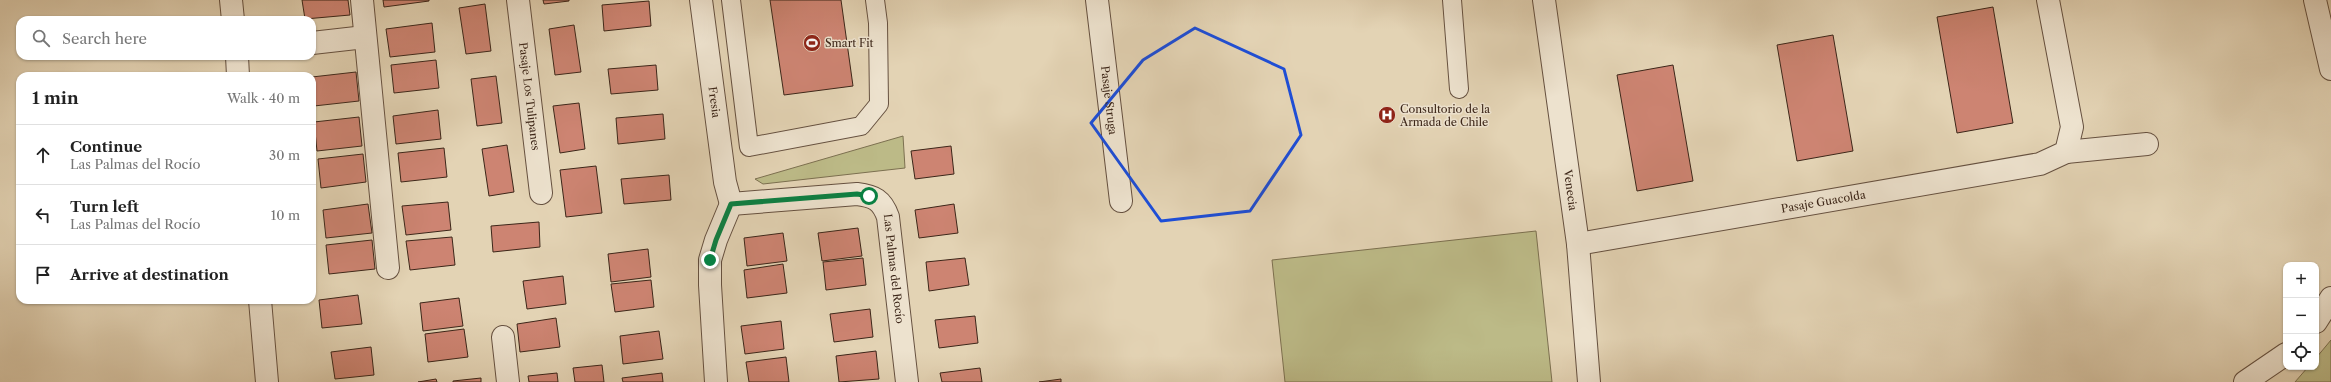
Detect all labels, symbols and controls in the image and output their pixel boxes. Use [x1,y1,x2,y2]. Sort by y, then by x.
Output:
search box [16,16,316,60]
icon: search [30,27,52,49]
text: Search here [62,29,147,48]
sports icon: Smart Fit [802,33,822,53]
place label: Smart Fit [825,36,874,50]
street label: Pasaje Los Tulipanes [516,41,543,151]
street label: Pasaje Struga [1098,65,1120,136]
street label: Fresia [705,85,724,119]
text: 1 min [32,88,79,108]
text: Walk · 40 m [227,90,300,106]
place label: Consultorio de la Armada de Chile [1399,102,1490,129]
hospital icon: Consultorio de la Armada de Chile [1377,105,1397,125]
text: Continue [70,137,142,156]
icon: ahead [32,144,54,166]
text: 30 m [269,147,300,163]
text: Las Palmas del Rocío [70,156,200,172]
street label: Venecia [1561,168,1580,212]
route start [860,187,878,205]
street label: Pasaje Guacolda [1780,187,1867,216]
text: Turn left [70,197,139,216]
icon: left [32,204,54,226]
text: 10 m [271,207,300,223]
street label: Las Palmas del Rocío [881,213,907,325]
text: Las Palmas del Rocío [70,216,200,232]
route end [701,251,719,269]
map controls [2283,262,2319,370]
button: + [2283,262,2319,298]
icon: arrive [32,264,54,286]
text: Arrive at destination [70,265,229,284]
button: − [2283,298,2319,334]
button: locate [2283,334,2319,370]

